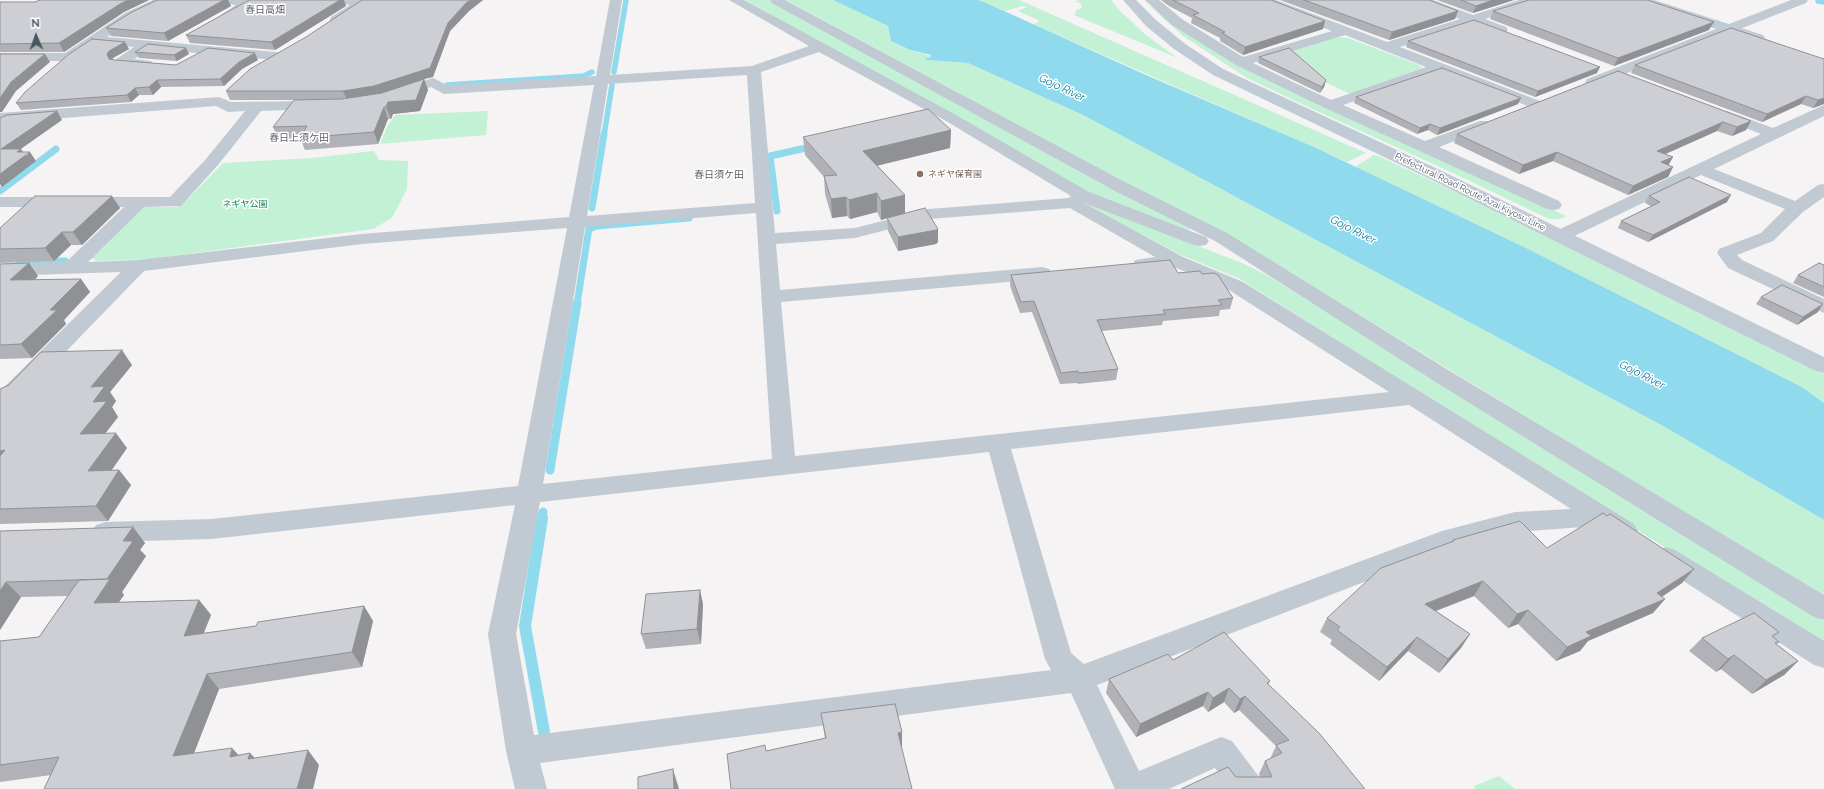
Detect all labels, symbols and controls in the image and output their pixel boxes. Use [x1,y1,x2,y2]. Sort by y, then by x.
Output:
district label: 春日高畑 [245,4,285,16]
north arrow [16,16,56,56]
text: N [31,17,40,30]
water label: Gojo River [1037,72,1087,104]
district label: 春日上須ケ田 [269,132,329,144]
street label: Prefectural Road Route Azai Kiyosu Line [1393,151,1547,233]
district label: 春日須ケ田 [694,169,744,181]
marker: ネギヤ保育園 [915,169,925,179]
place label: ネギヤ保育園 [928,169,982,179]
park label: ネギヤ公園 [223,199,267,209]
water label: Gojo River [1328,213,1378,247]
water label: Gojo River [1617,358,1667,392]

